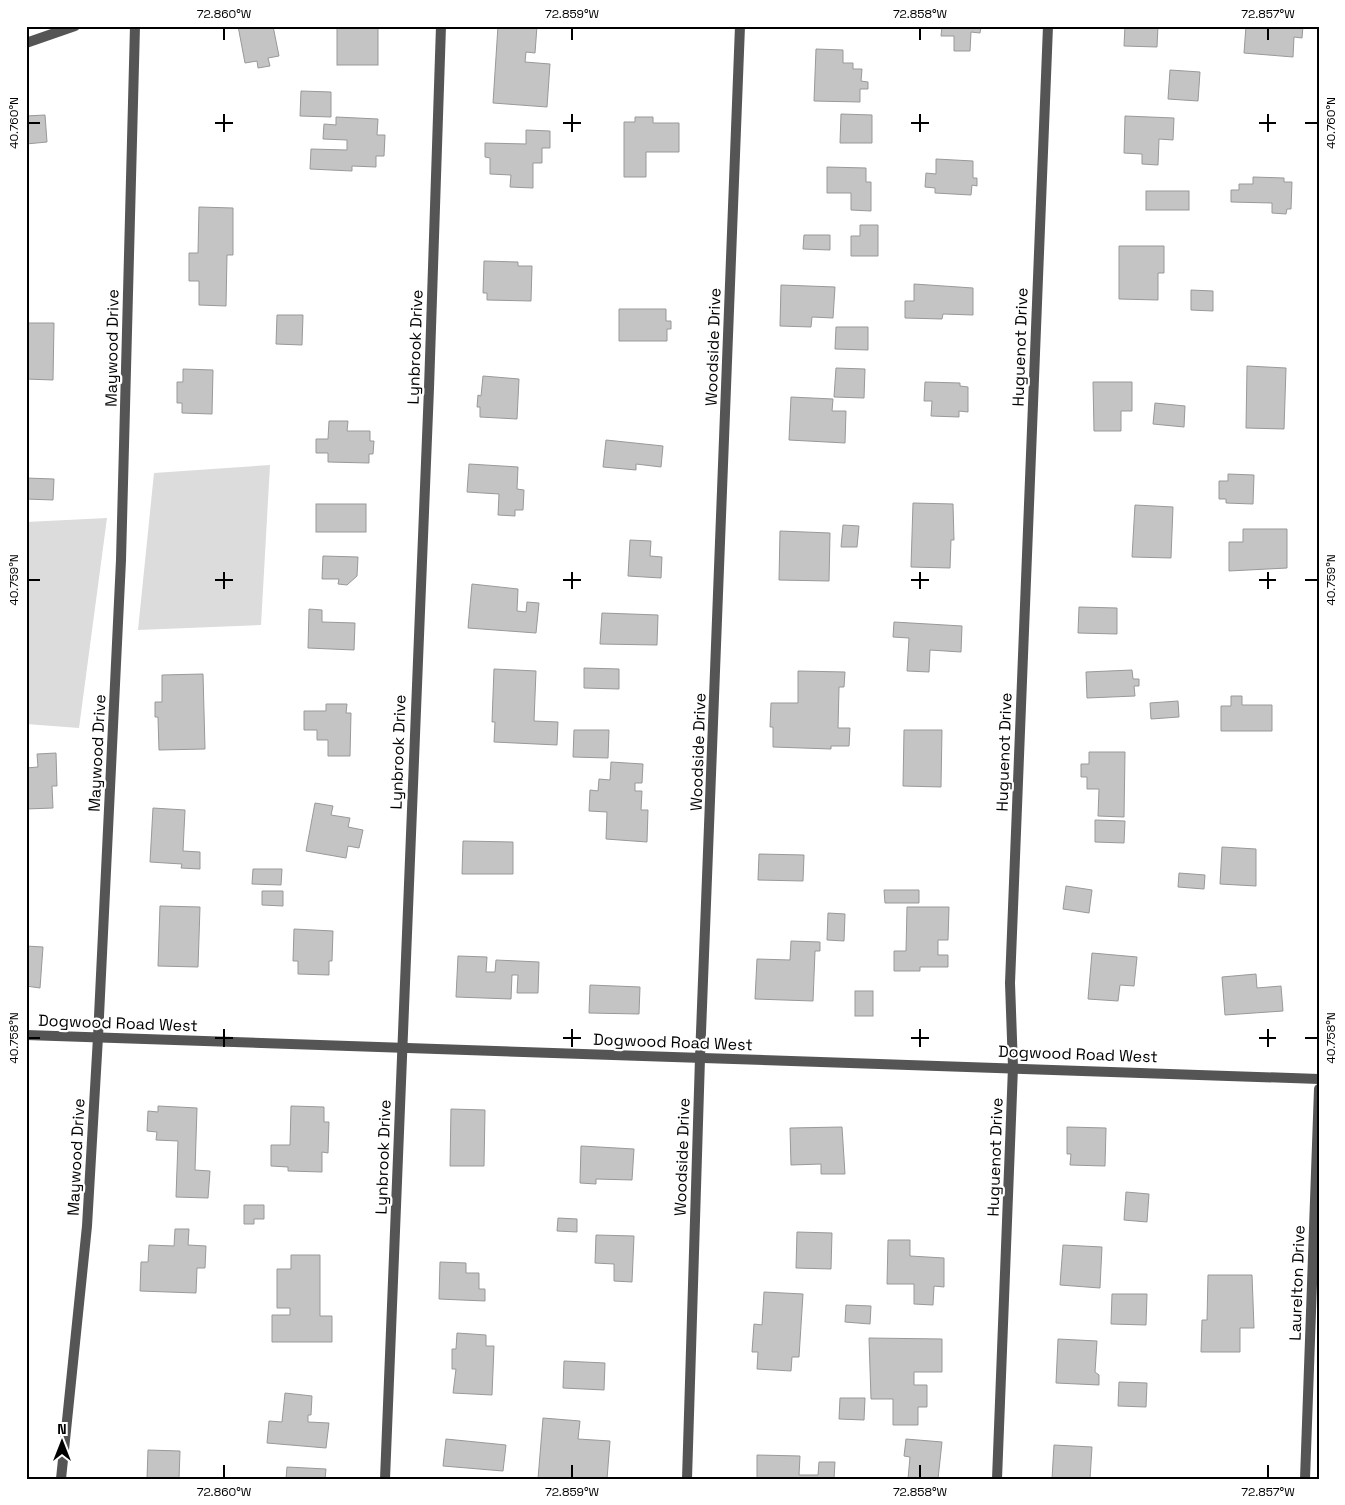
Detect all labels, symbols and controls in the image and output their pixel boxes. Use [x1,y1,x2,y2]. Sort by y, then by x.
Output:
text: 72.860°W [197,6,252,22]
text: 72.859°W [545,6,599,22]
text: 72.858°W [893,6,948,22]
text: 72.857°W [1241,6,1295,22]
text: 40.760°N [6,97,22,149]
text: 40.760°N [1323,97,1339,149]
street label: Woodside Drive [700,287,726,407]
street label: Huguenot Drive [1007,287,1033,407]
street label: Maywood Drive [100,289,124,407]
street label: Lynbrook Drive [402,289,428,405]
text: 40.759°N [6,554,22,606]
text: 40.759°N [1323,554,1339,606]
street label: Woodside Drive [685,692,711,812]
street label: Huguenot Drive [991,692,1017,812]
street label: Maywood Drive [83,694,111,812]
street label: Lynbrook Drive [385,694,411,810]
street label: Dogwood Road West [38,1010,198,1036]
text: 40.758°N [6,1012,22,1064]
text: 40.758°N [1323,1012,1339,1064]
street label: Dogwood Road West [593,1029,753,1055]
street label: Dogwood Road West [998,1041,1158,1067]
street label: Woodside Drive [669,1097,695,1217]
street label: Huguenot Drive [982,1097,1008,1217]
street label: Maywood Drive [62,1098,90,1216]
street label: Lynbrook Drive [370,1099,396,1215]
street label: Laurelton Drive [1284,1225,1310,1341]
north arrow [38,1418,88,1468]
text: N [57,1420,67,1438]
text: 72.860°W [197,1484,252,1500]
text: 72.859°W [545,1484,599,1500]
text: 72.858°W [893,1484,948,1500]
text: 72.857°W [1241,1484,1295,1500]

